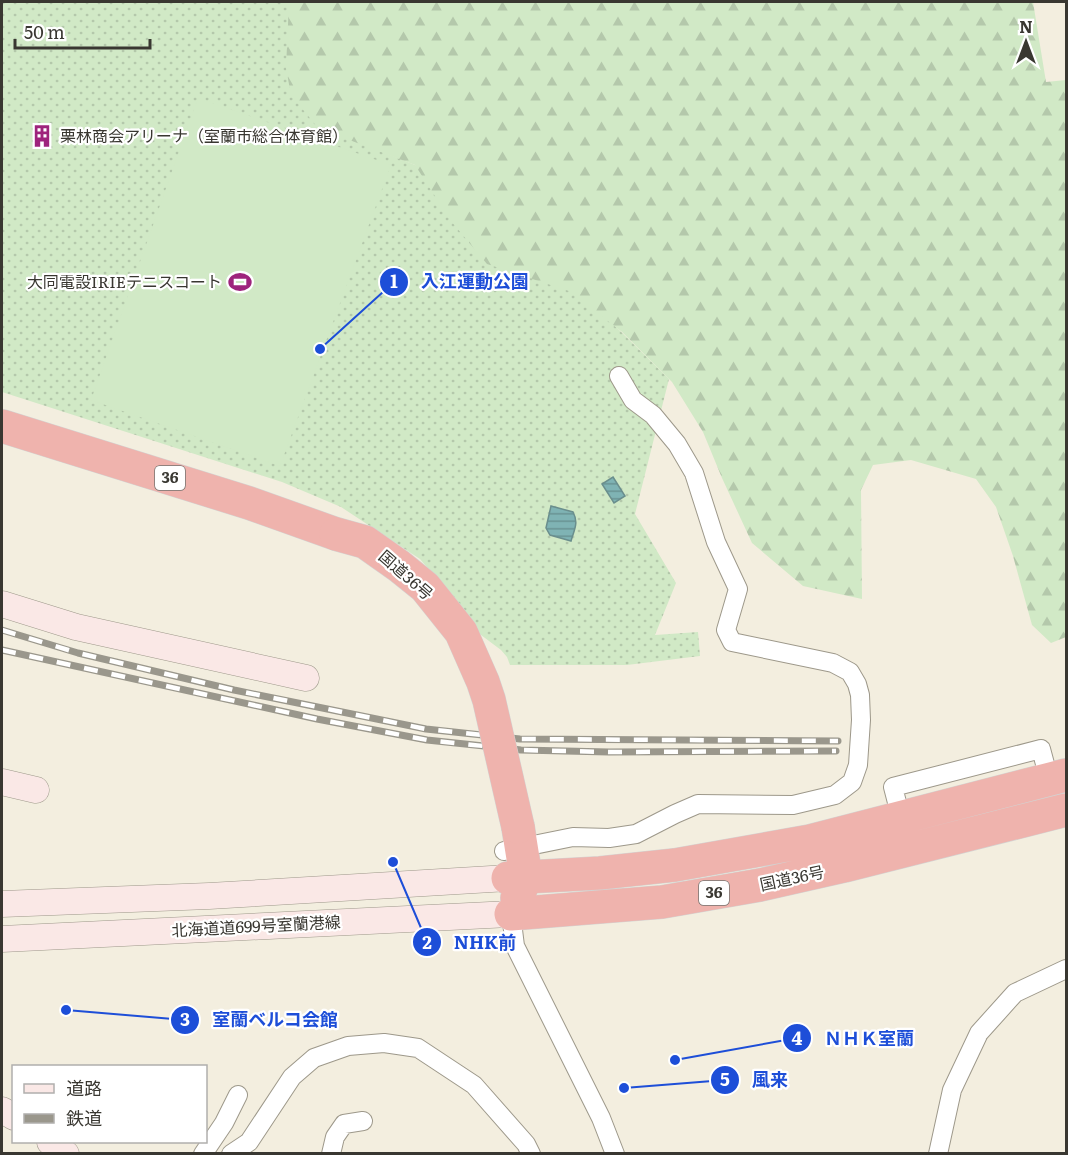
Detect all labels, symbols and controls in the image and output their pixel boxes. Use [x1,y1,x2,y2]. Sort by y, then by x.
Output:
scale bar [15,12,150,50]
north arrow [996,12,1056,72]
text: N [1019,14,1033,38]
text: 50 m [24,18,65,45]
building icon: 栗林商会アリーナ（室蘭市総合体育館） [29,123,55,149]
place label: 栗林商会アリーナ（室蘭市総合体育館） [60,123,348,147]
callout: 入江運動公園 [379,264,541,300]
text: 1 [390,267,398,294]
text: 入江運動公園 [421,267,529,294]
place label: 大同電設IRIEテニスコート [27,269,222,293]
sports icon: 大同電設IRIEテニスコート [227,269,253,295]
road number: 36 [155,466,185,490]
street label: 国道36号 [374,544,439,605]
street label: 国道36号 [757,858,826,896]
road number: 36 [699,881,729,905]
street label: 北海道道699号室蘭港線 [171,909,341,941]
callout: NHK前 [412,924,529,960]
text: 2 [422,928,432,955]
text: NHK前 [454,928,516,955]
callout: 室蘭ベルコ会館 [170,1002,350,1038]
text: 3 [180,1005,190,1032]
text: 室蘭ベルコ会館 [212,1005,338,1032]
callout: ＮＨＫ室蘭 [782,1020,926,1056]
text: 4 [792,1024,803,1051]
text: ＮＨＫ室蘭 [824,1024,914,1051]
callout: 風来 [710,1062,800,1098]
legend [12,1065,207,1143]
text: 5 [720,1065,730,1092]
text: 風来 [752,1065,788,1092]
text: 道路 [66,1074,102,1101]
text: 鉄道 [66,1104,102,1131]

